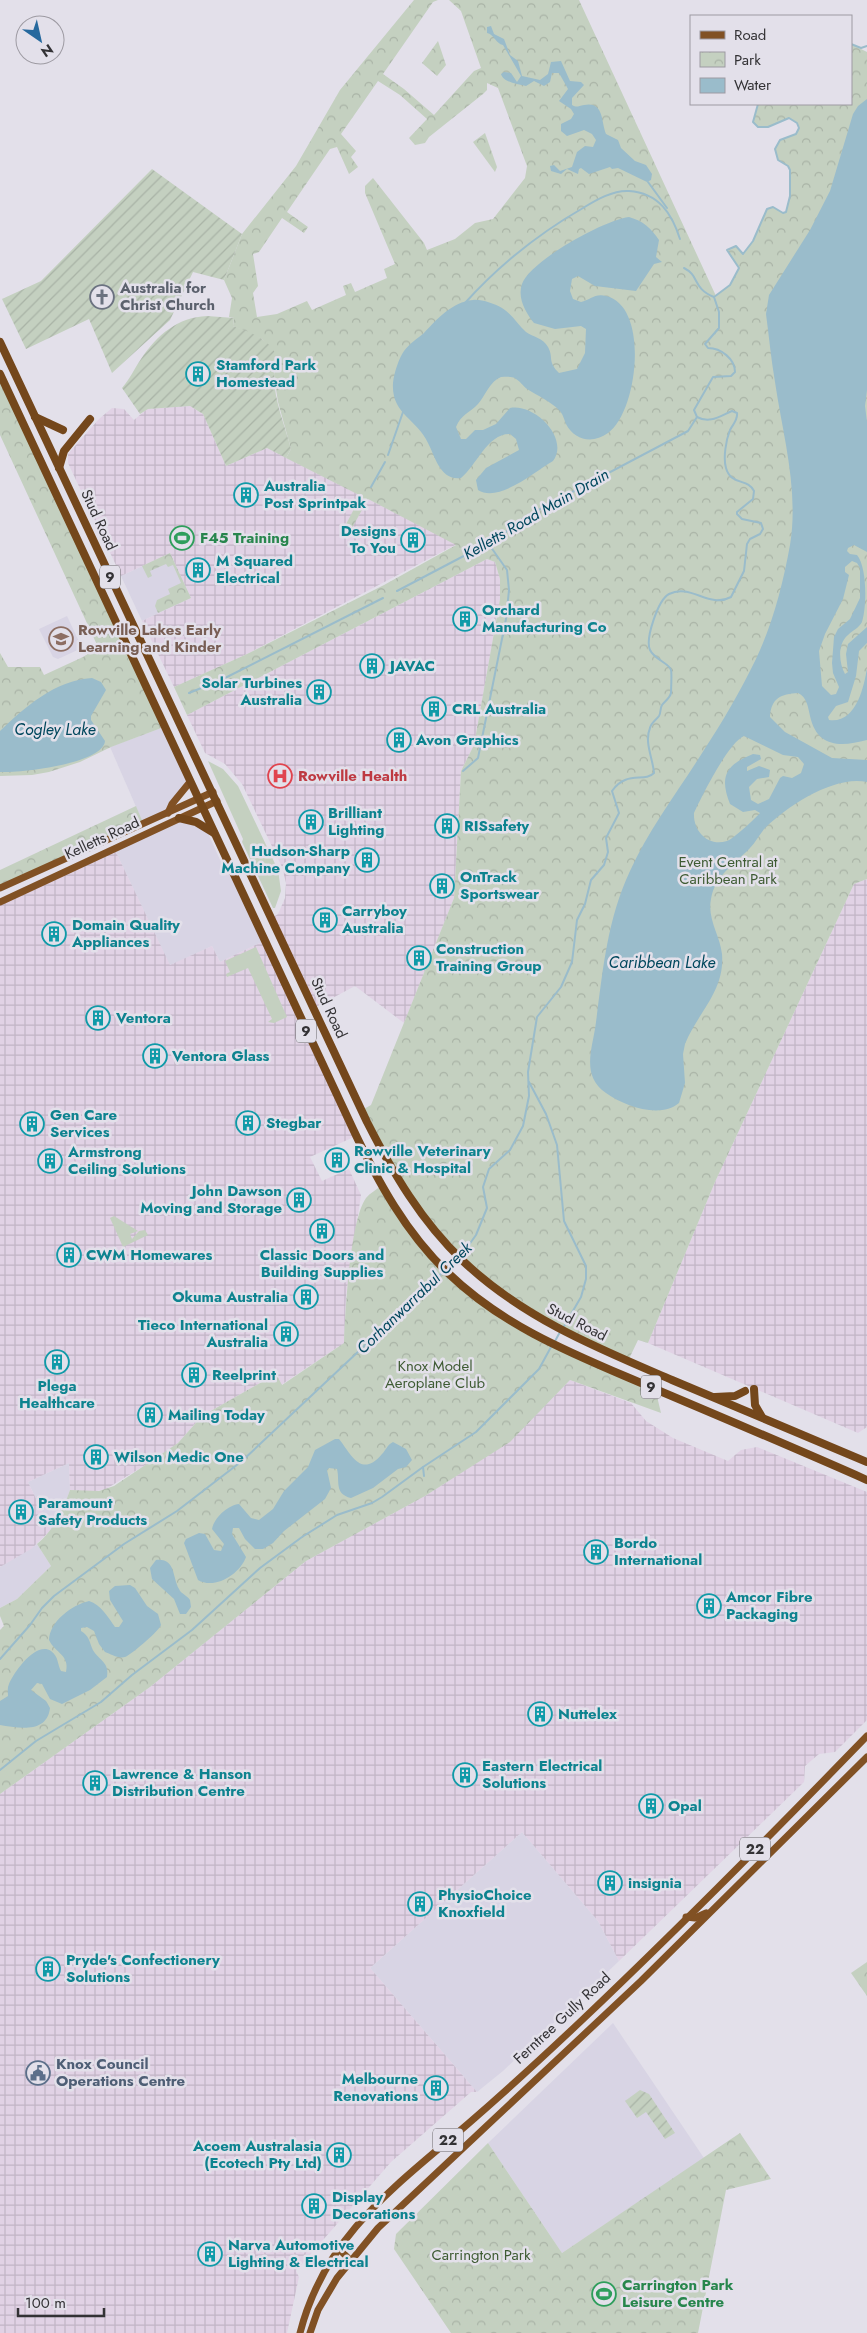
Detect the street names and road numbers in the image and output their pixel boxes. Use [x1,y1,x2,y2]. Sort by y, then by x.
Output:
street label: Stud Road [75,486,123,554]
road number: 9 [100,566,120,588]
street label: Kelletts Road [61,811,143,865]
street label: Stud Road [305,974,353,1042]
road number: 9 [296,1019,316,1042]
street label: Stud Road [543,1297,611,1347]
road number: 9 [641,1375,661,1398]
road number: 22 [740,1838,770,1860]
street label: Ferntree Gully Road [508,1967,616,2069]
road number: 22 [433,2128,463,2152]

